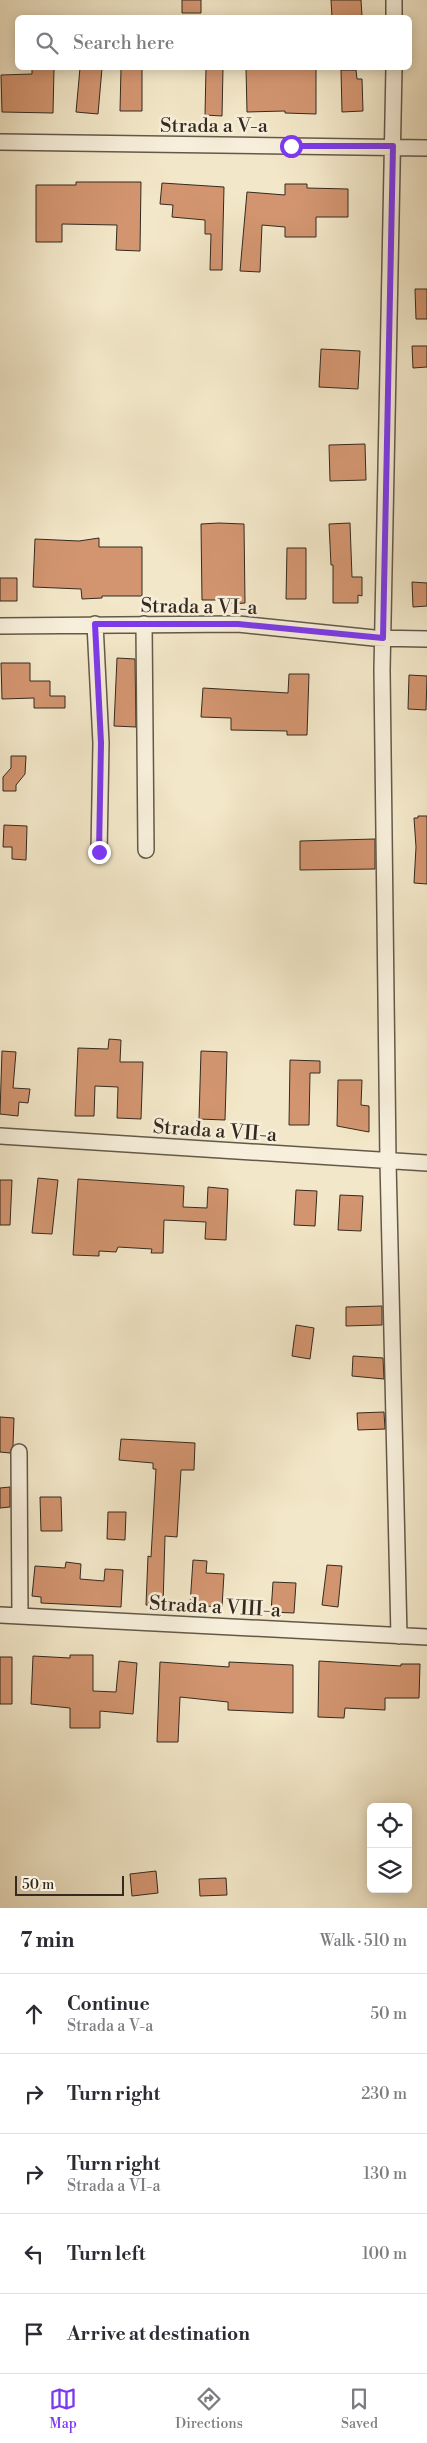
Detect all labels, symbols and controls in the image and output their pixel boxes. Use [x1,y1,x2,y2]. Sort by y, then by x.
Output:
search box [15,15,412,70]
icon: search [33,29,61,57]
text: Search here [73,31,174,55]
street label: Strada a V-a [160,114,269,139]
route start [280,135,303,158]
street label: Strada a VI-a [140,594,259,621]
route end [88,841,111,864]
street label: Strada a VII-a [152,1115,279,1148]
street label: Strada a VIII-a [148,1592,282,1623]
map controls [367,1803,412,1893]
button: locate [367,1803,412,1848]
button: layers [367,1848,412,1893]
scale bar [15,1873,124,1896]
text: 50 m [22,1876,54,1894]
text: 7 min [20,1928,74,1954]
text: Walk · 510 m [320,1931,407,1951]
text: Continue [67,1992,150,2016]
icon: ahead [20,2000,48,2028]
text: 50 m [370,2004,407,2024]
text: Strada a V-a [67,2016,153,2036]
icon: right [20,2080,48,2108]
text: Turn right [67,2082,160,2106]
text: 230 m [361,2084,407,2104]
text: Turn right [67,2152,160,2176]
icon: right [20,2160,48,2188]
text: 130 m [363,2164,407,2184]
text: Strada a VI-a [67,2176,161,2196]
icon: left [20,2240,48,2268]
text: Turn left [67,2242,146,2266]
text: 100 m [362,2244,407,2264]
icon: arrive [20,2320,48,2348]
text: Arrive at destination [67,2322,250,2346]
tab: Map [49,2385,77,2433]
tab: Directions [175,2385,243,2433]
tab: Saved [341,2385,378,2433]

